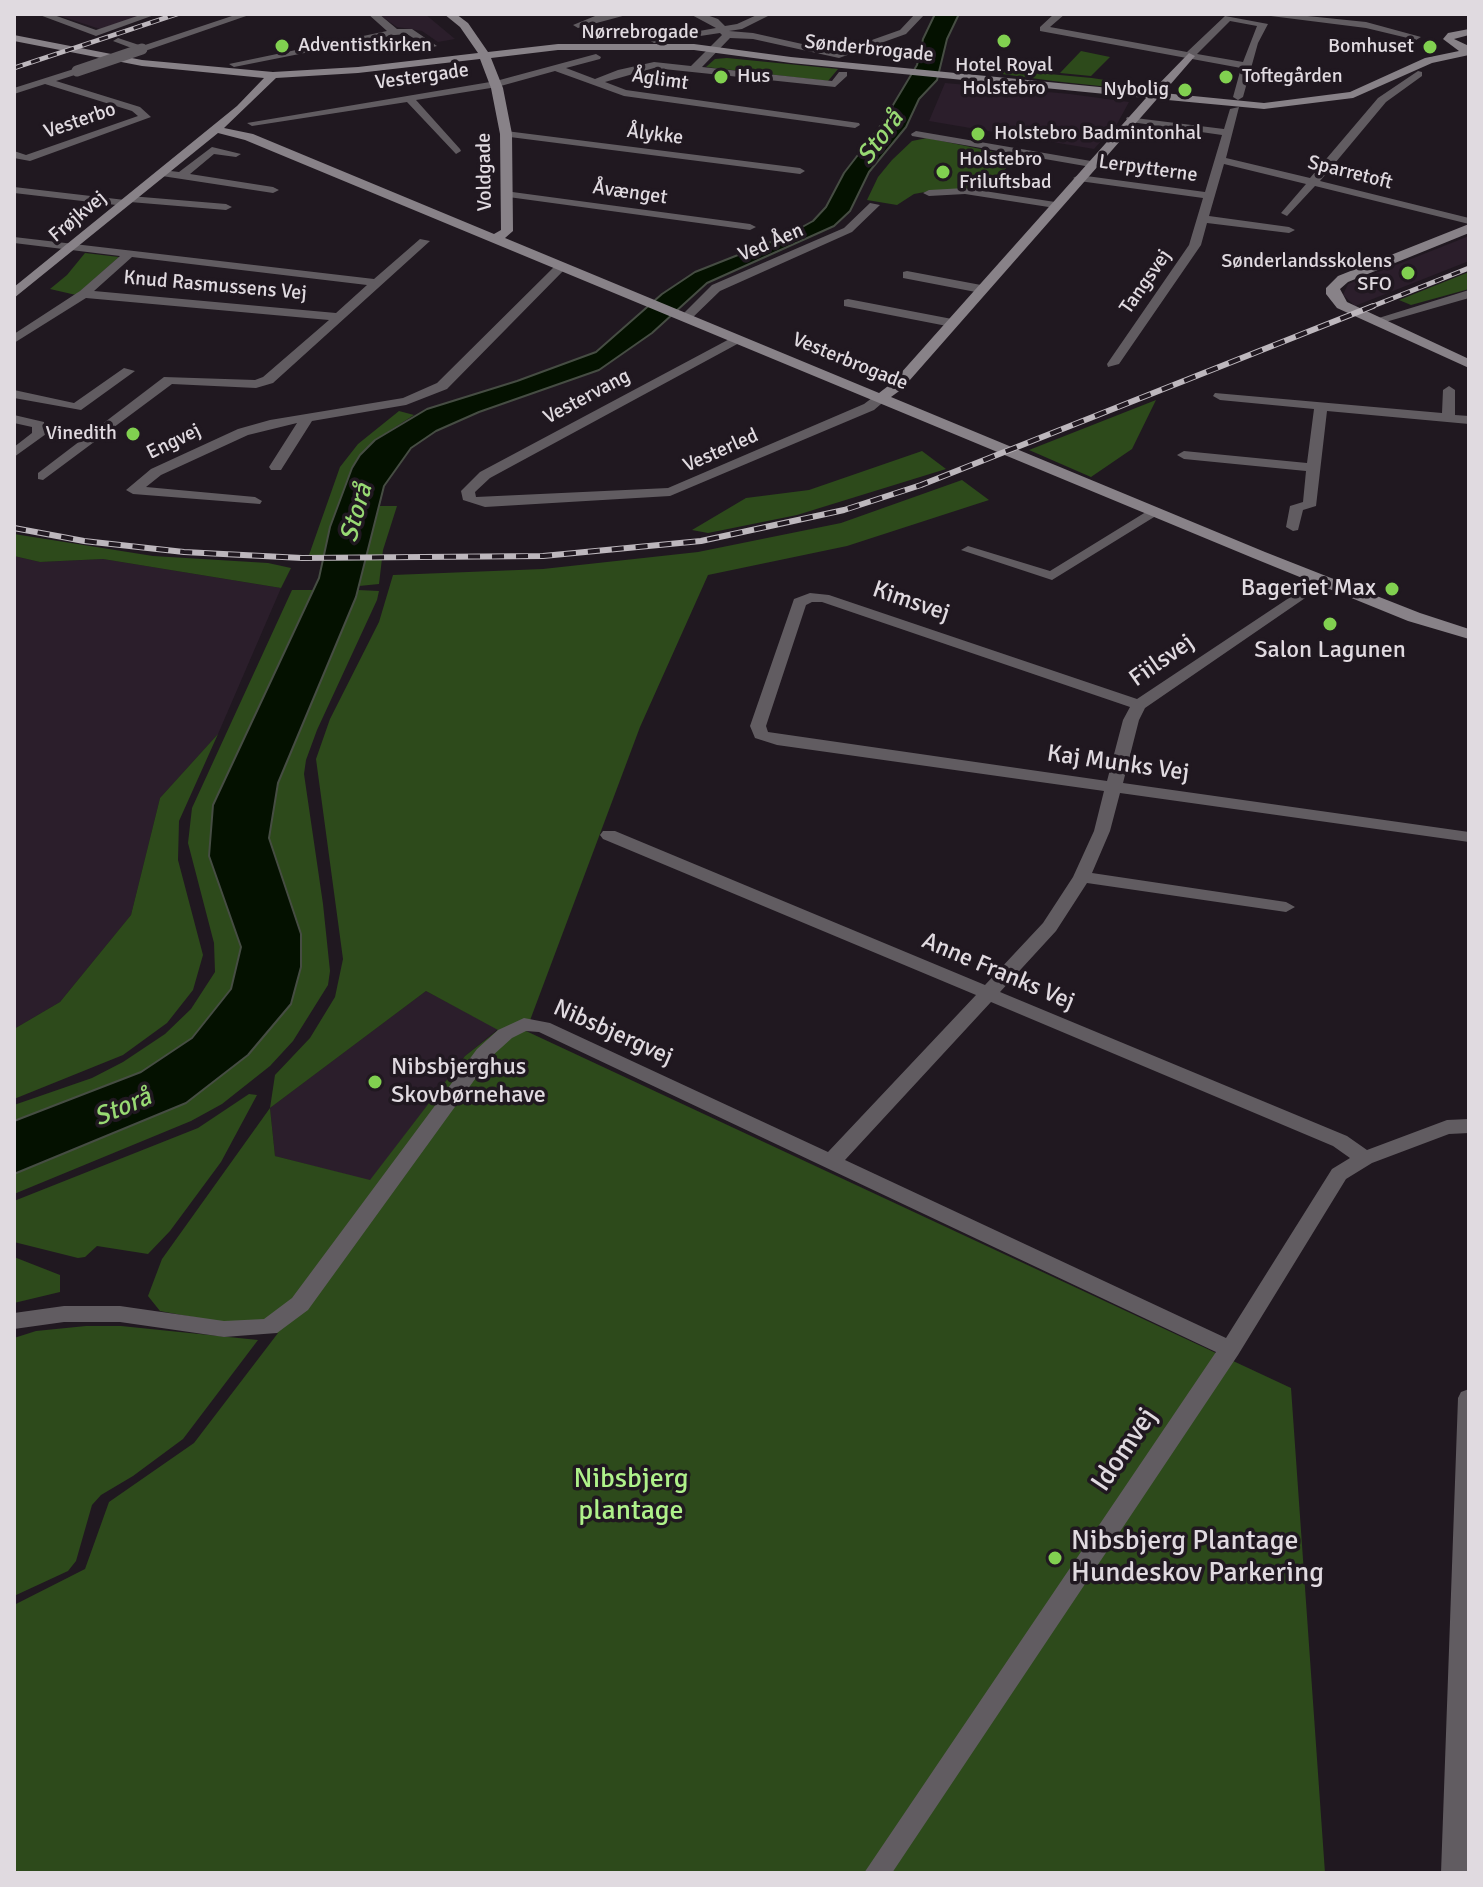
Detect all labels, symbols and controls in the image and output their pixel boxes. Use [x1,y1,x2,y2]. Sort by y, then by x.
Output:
street label: Nørrebrogade [581,21,699,45]
street label: Sønderbrogade [803,30,935,68]
marker: Hotel Royal Holstebro [995,32,1013,50]
place label: Adventistkirken [298,34,432,58]
place label: Bomhuset [1328,35,1414,59]
marker: Adventistkirken [273,37,291,55]
marker: Bomhuset [1421,38,1439,56]
place label: Hotel Royal Holstebro [955,54,1053,101]
street label: Vestergade [374,59,470,95]
street label: Åglimt [630,64,690,96]
place label: Hus [737,65,770,89]
place label: Toftegården [1242,65,1343,89]
marker: Hus [712,68,730,86]
marker: Toftegården [1217,68,1235,86]
place label: Nybolig [1103,78,1169,102]
marker: Nybolig [1176,81,1194,99]
street label: Vesterbo [41,98,119,144]
water label: Storå [851,105,911,171]
street label: Ålykke [625,120,685,150]
place label: Holstebro Badmintonhal [994,122,1202,146]
marker: Holstebro Badmintonhal [969,125,987,143]
street label: Voldgade [472,133,498,211]
place label: Holstebro Friluftsbad [959,148,1052,195]
street label: Lerpytterne [1097,150,1199,188]
street label: Sparretoft [1305,151,1395,195]
marker: Holstebro Friluftsbad [934,163,952,181]
street label: Åvænget [591,176,669,210]
street label: Frøjkvej [44,186,112,248]
street label: Ved Åen [735,219,807,267]
street label: Tangsvej [1115,245,1177,319]
place label: Sønderlandsskolens SFO [1221,250,1392,297]
marker: Sønderlandsskolens SFO [1399,264,1417,282]
street label: Knud Rasmussens Vej [122,266,308,306]
street label: Vesterbrogade [789,328,911,396]
street label: Vestervang [540,364,634,430]
street label: Engvej [143,419,205,465]
place label: Vinedith [45,422,117,446]
street label: Vesterled [680,424,762,478]
marker: Vinedith [124,425,142,443]
water label: Storå [334,480,380,546]
street label: Kimsvej [869,575,953,629]
place label: Bageriet Max [1241,575,1376,603]
marker: Bageriet Max [1383,580,1401,598]
marker: Salon Lagunen [1321,615,1339,633]
street label: Fiilsvej [1124,628,1200,694]
place label: Salon Lagunen [1254,637,1406,665]
street label: Kaj Munks Vej [1045,740,1191,788]
street label: Anne Franks Vej [917,927,1079,1017]
street label: Nibsbjergvej [549,994,677,1072]
place label: Nibsbjerghus Skovbørnehave [391,1054,546,1110]
marker: Nibsbjerghus Skovbørnehave [366,1073,384,1091]
water label: Storå [90,1082,156,1134]
street label: Idomvej [1085,1402,1165,1498]
park label: Nibsbjerg plantage [573,1463,689,1529]
place label: Nibsbjerg Plantage Hundeskov Parkering [1071,1525,1324,1591]
marker: Nibsbjerg Plantage Hundeskov Parkering [1046,1549,1064,1567]

